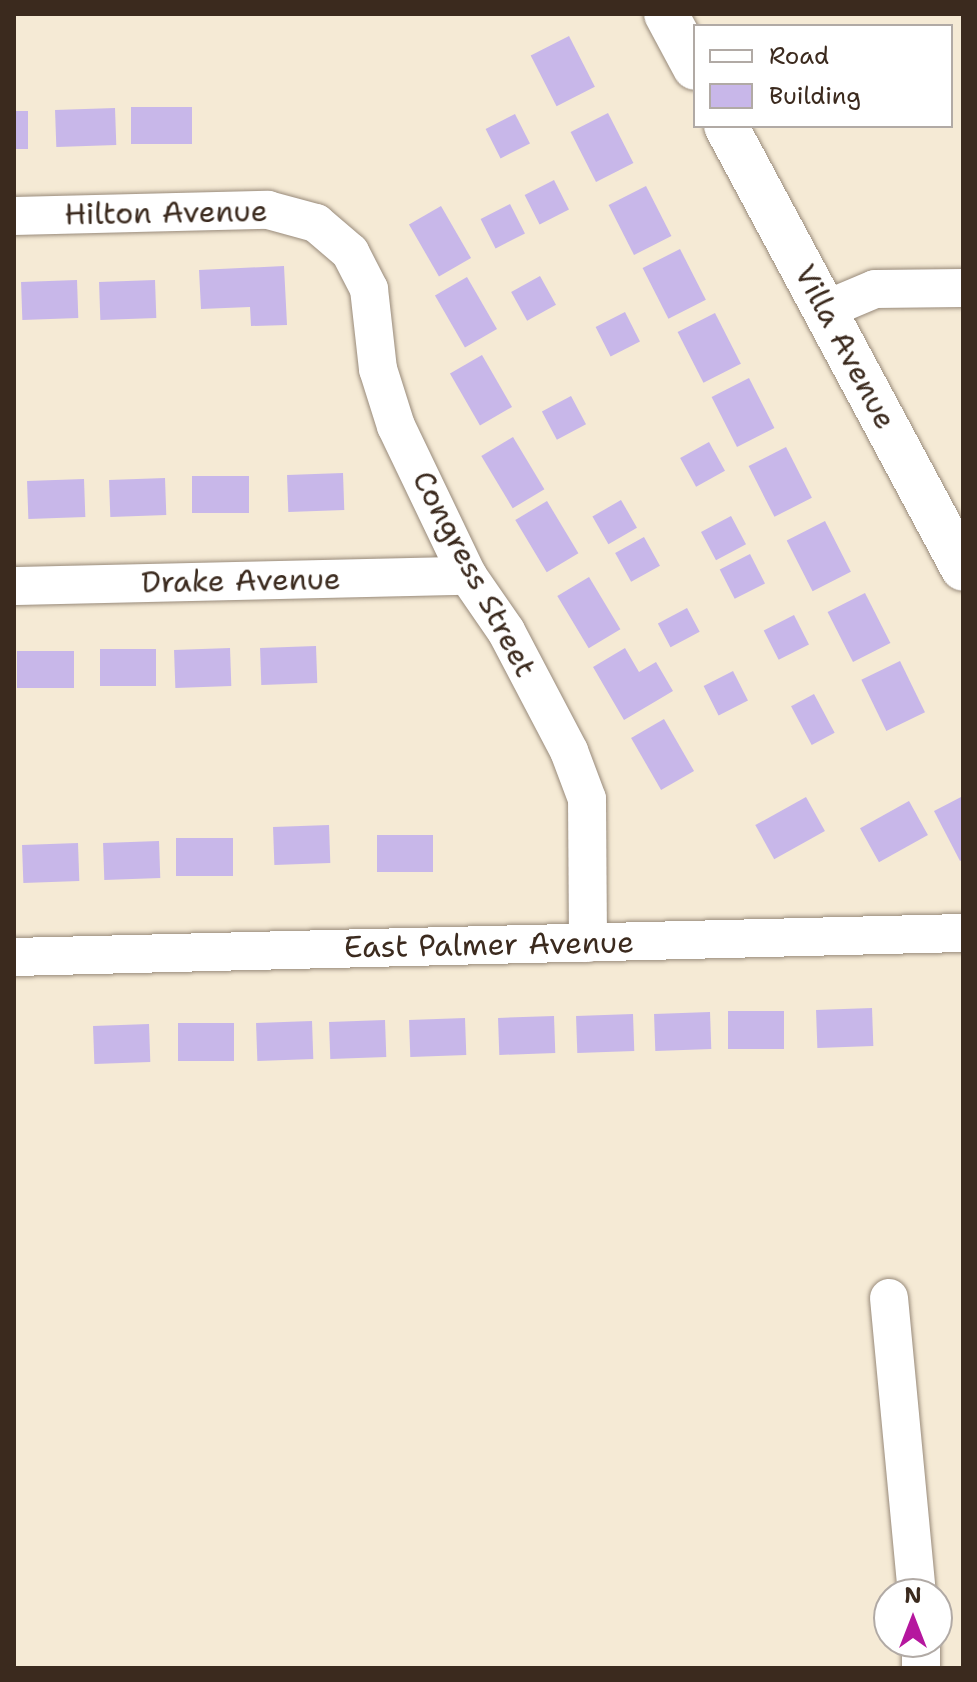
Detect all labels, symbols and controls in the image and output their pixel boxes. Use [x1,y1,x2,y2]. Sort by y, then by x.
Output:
legend [693,24,953,128]
text: Road [769,40,829,72]
text: Building [769,80,861,112]
street label: Hilton Avenue [64,193,268,233]
street label: Villa Avenue [787,259,903,435]
street label: Congress Street [405,465,543,683]
street label: Drake Avenue [141,561,341,601]
street label: East Palmer Avenue [344,924,634,966]
north arrow [873,1578,953,1658]
text: N [904,1581,922,1610]

